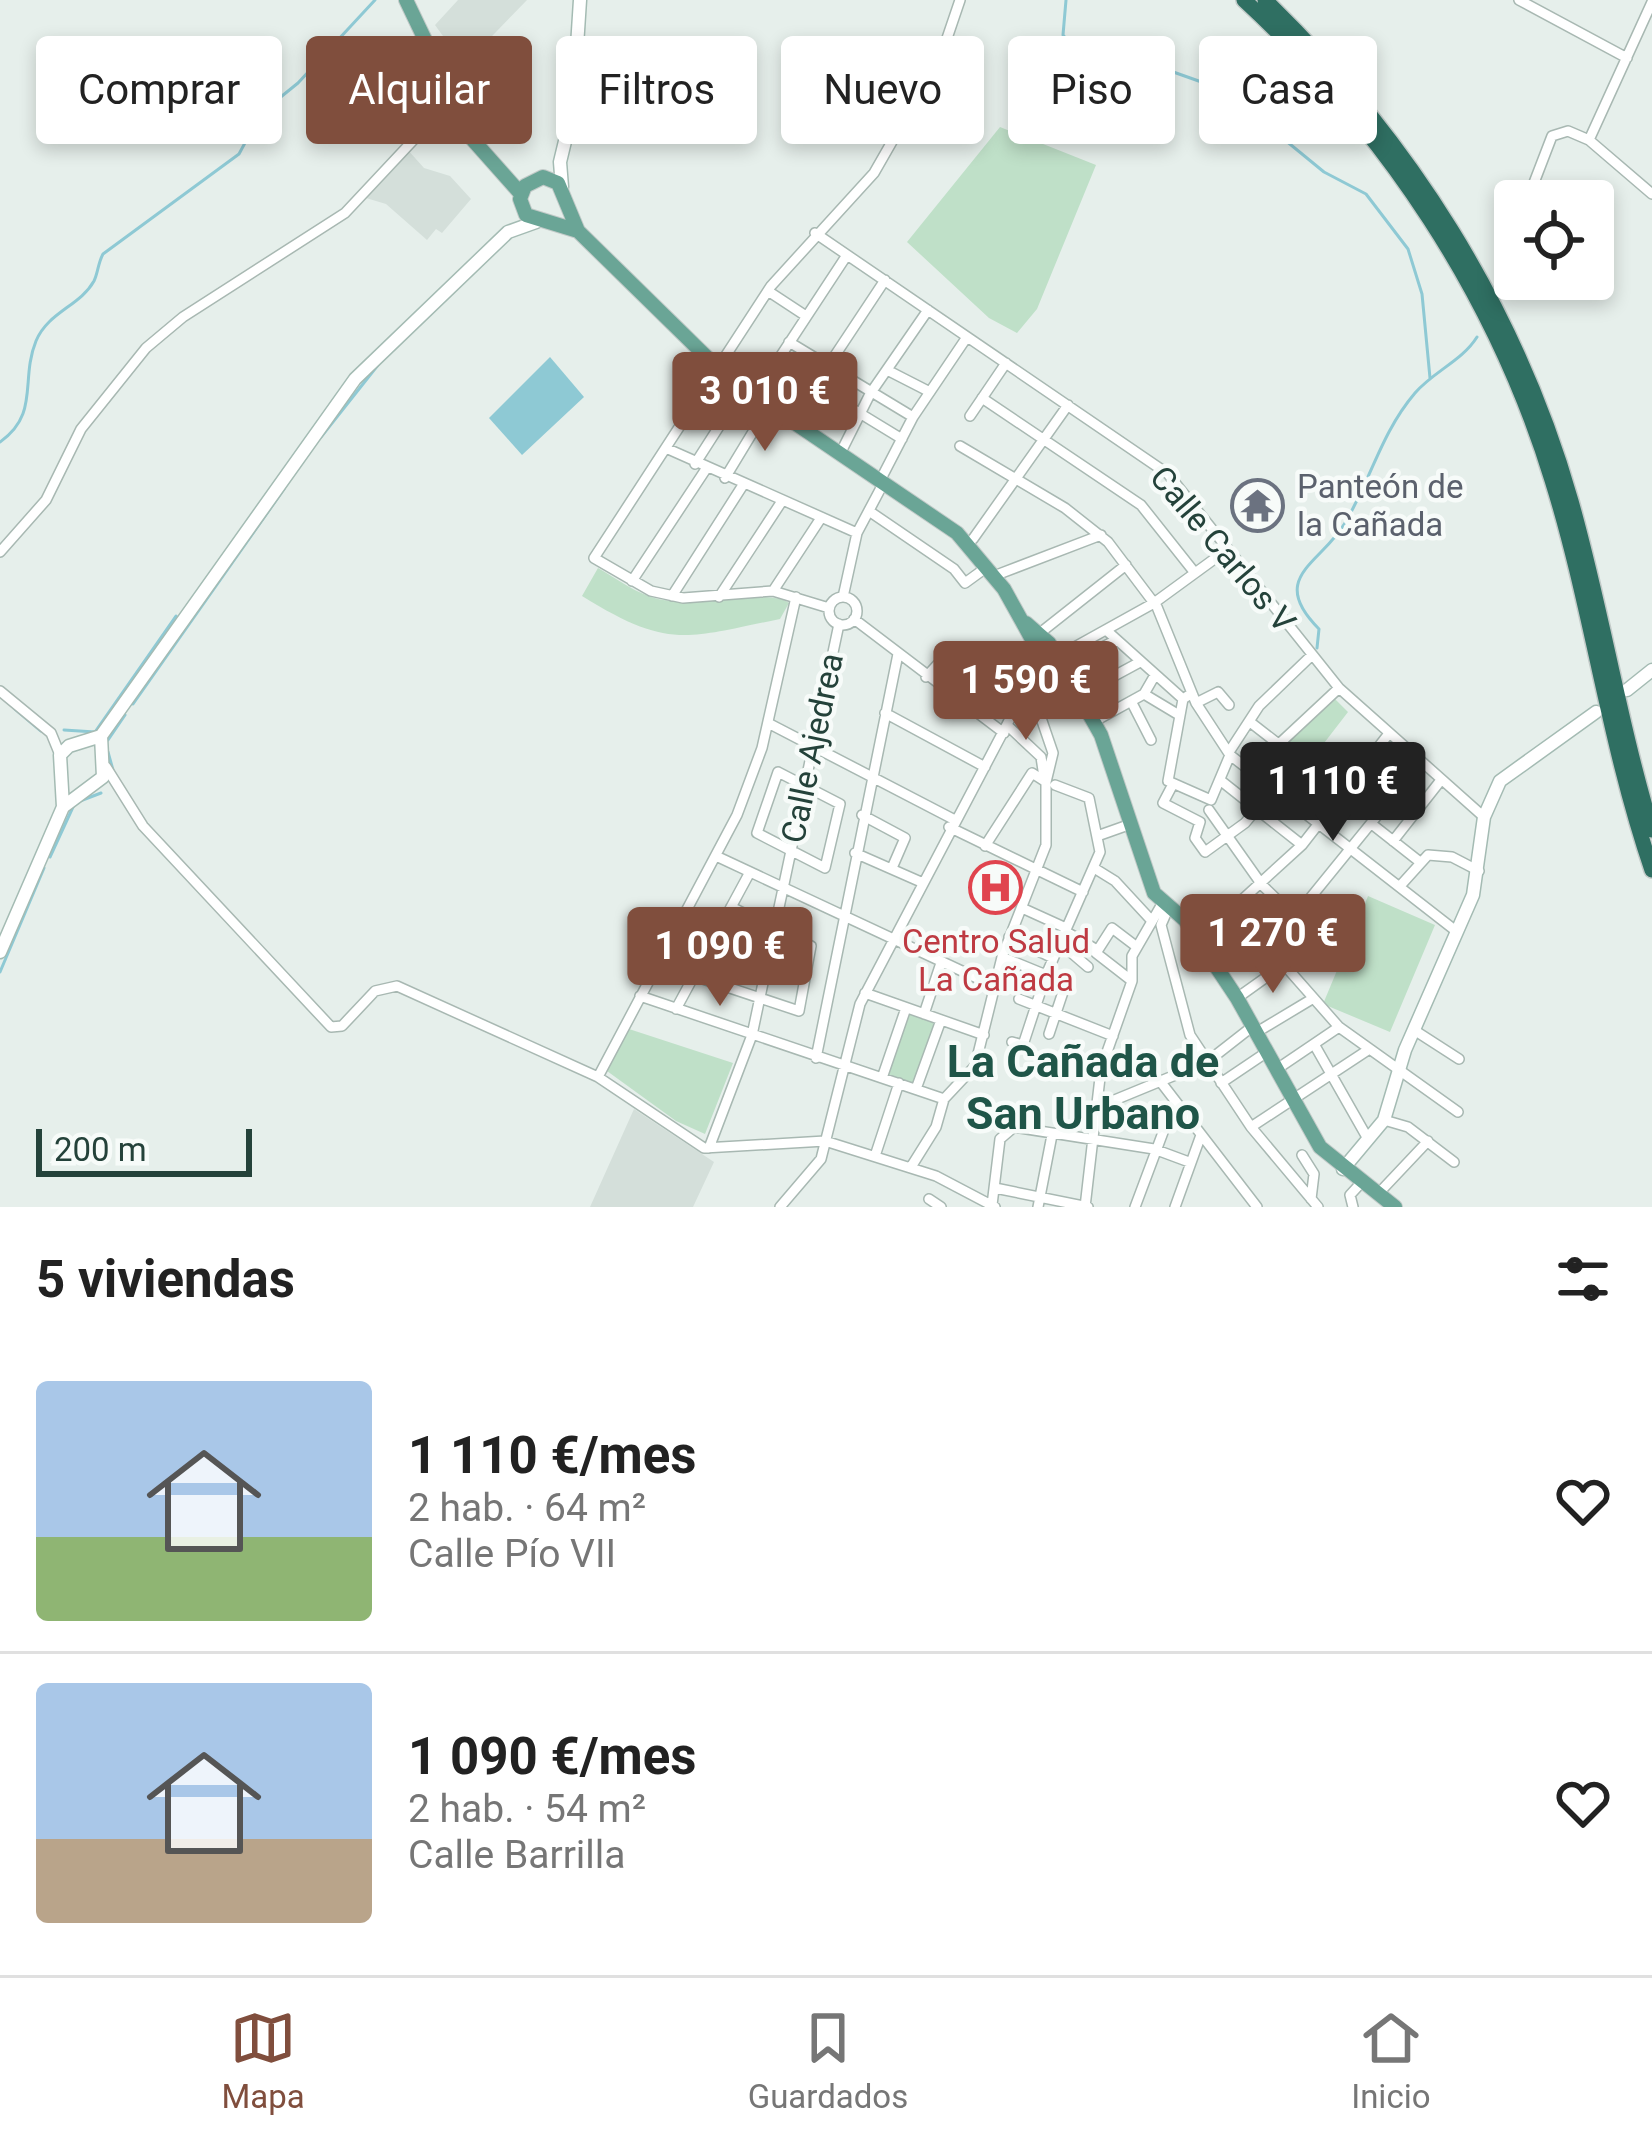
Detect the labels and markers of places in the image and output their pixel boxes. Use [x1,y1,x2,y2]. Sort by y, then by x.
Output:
pin: 3 010 € [654,352,876,454]
place label: Panteón de la Cañada [1297,467,1463,544]
temple icon: Panteón de la Cañada [1230,477,1286,533]
pin: 1 590 € [915,641,1137,743]
pin: 1 110 € [1222,742,1444,844]
hospital icon: Centro Salud La Cañada [968,859,1024,915]
pin: 1 270 € [1162,894,1384,996]
pin: 1 090 € [609,907,831,1009]
place label: Centro Salud La Cañada [902,922,1090,999]

